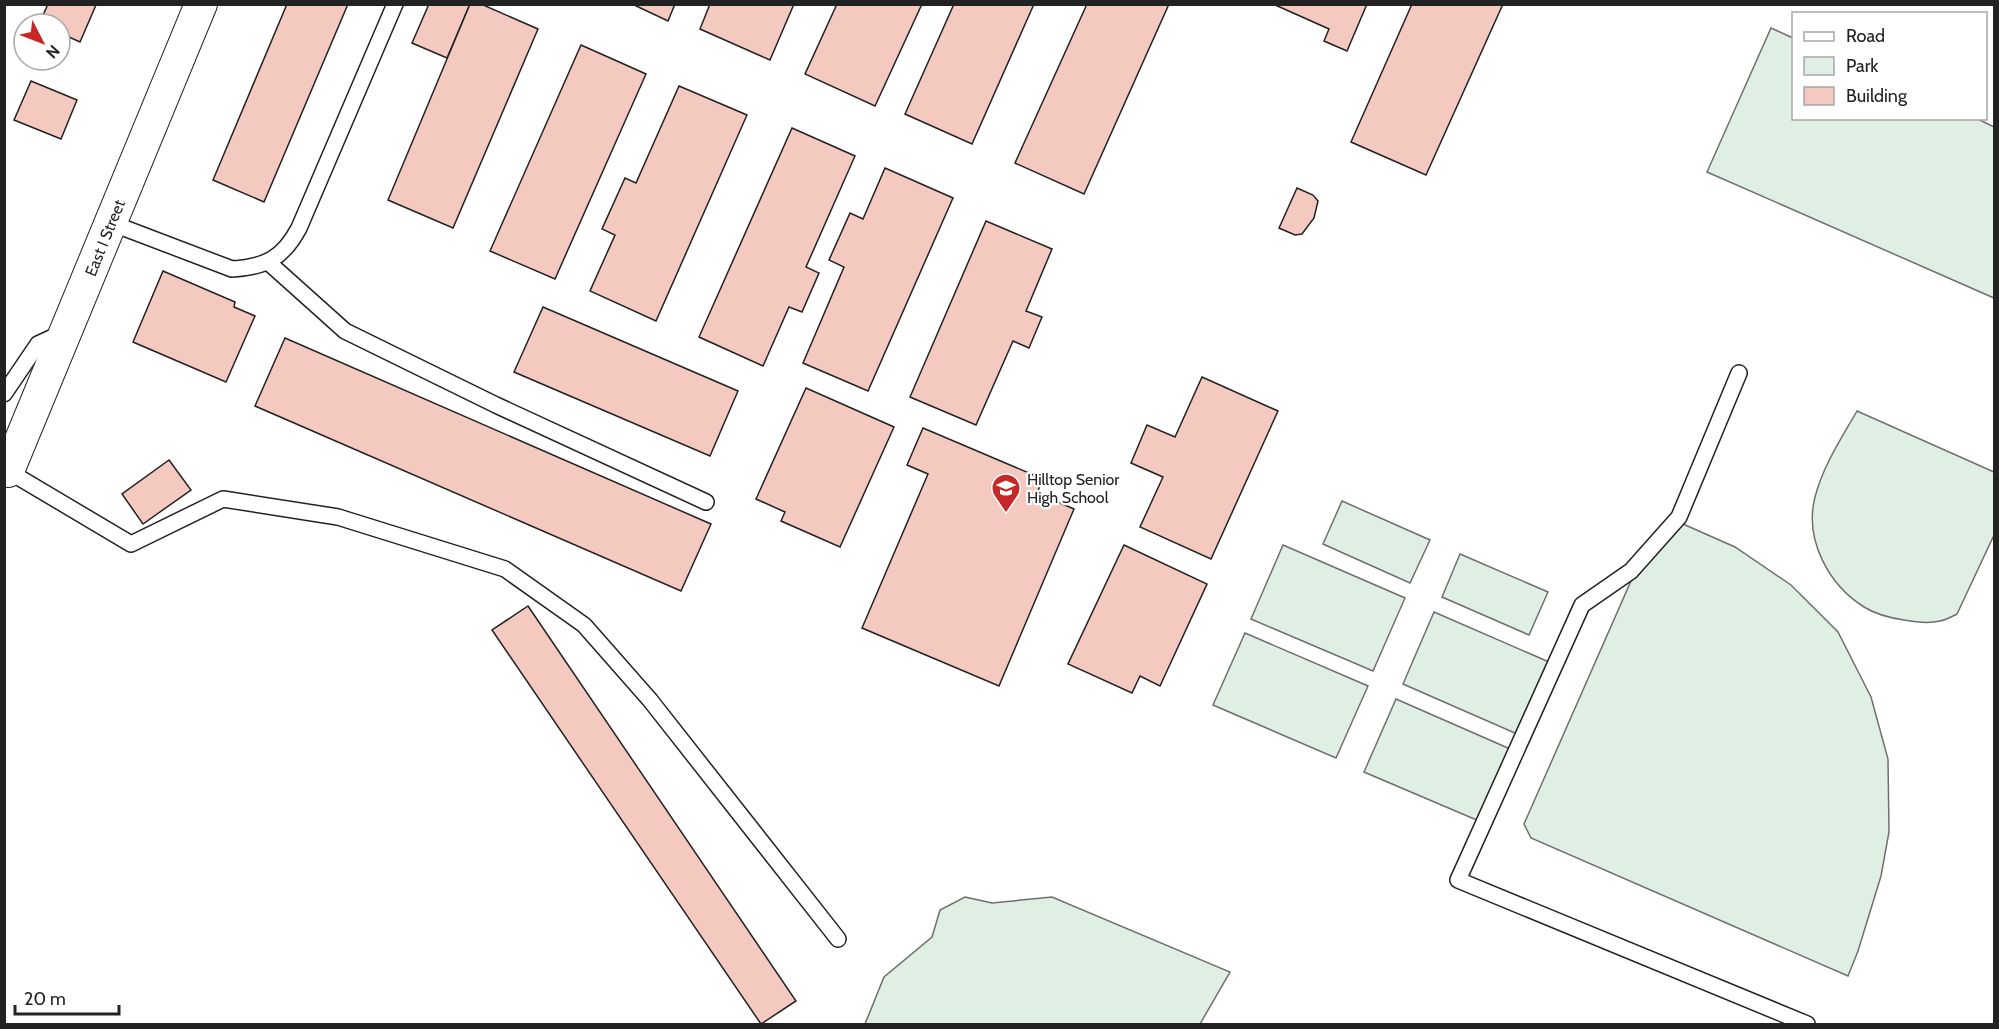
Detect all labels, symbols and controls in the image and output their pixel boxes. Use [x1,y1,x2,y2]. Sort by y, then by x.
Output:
north arrow [12,12,72,72]
legend [1792,12,1987,120]
text: Road [1846,25,1885,47]
text: N [42,41,64,62]
text: Park [1846,55,1879,77]
text: Building [1846,85,1908,107]
street label: East I Street [81,196,129,279]
place label: Hilltop Senior High School [1027,470,1120,507]
school or university icon: Hilltop Senior High School [990,472,1022,514]
scale bar [15,978,118,1016]
text: 20 m [24,988,66,1010]

